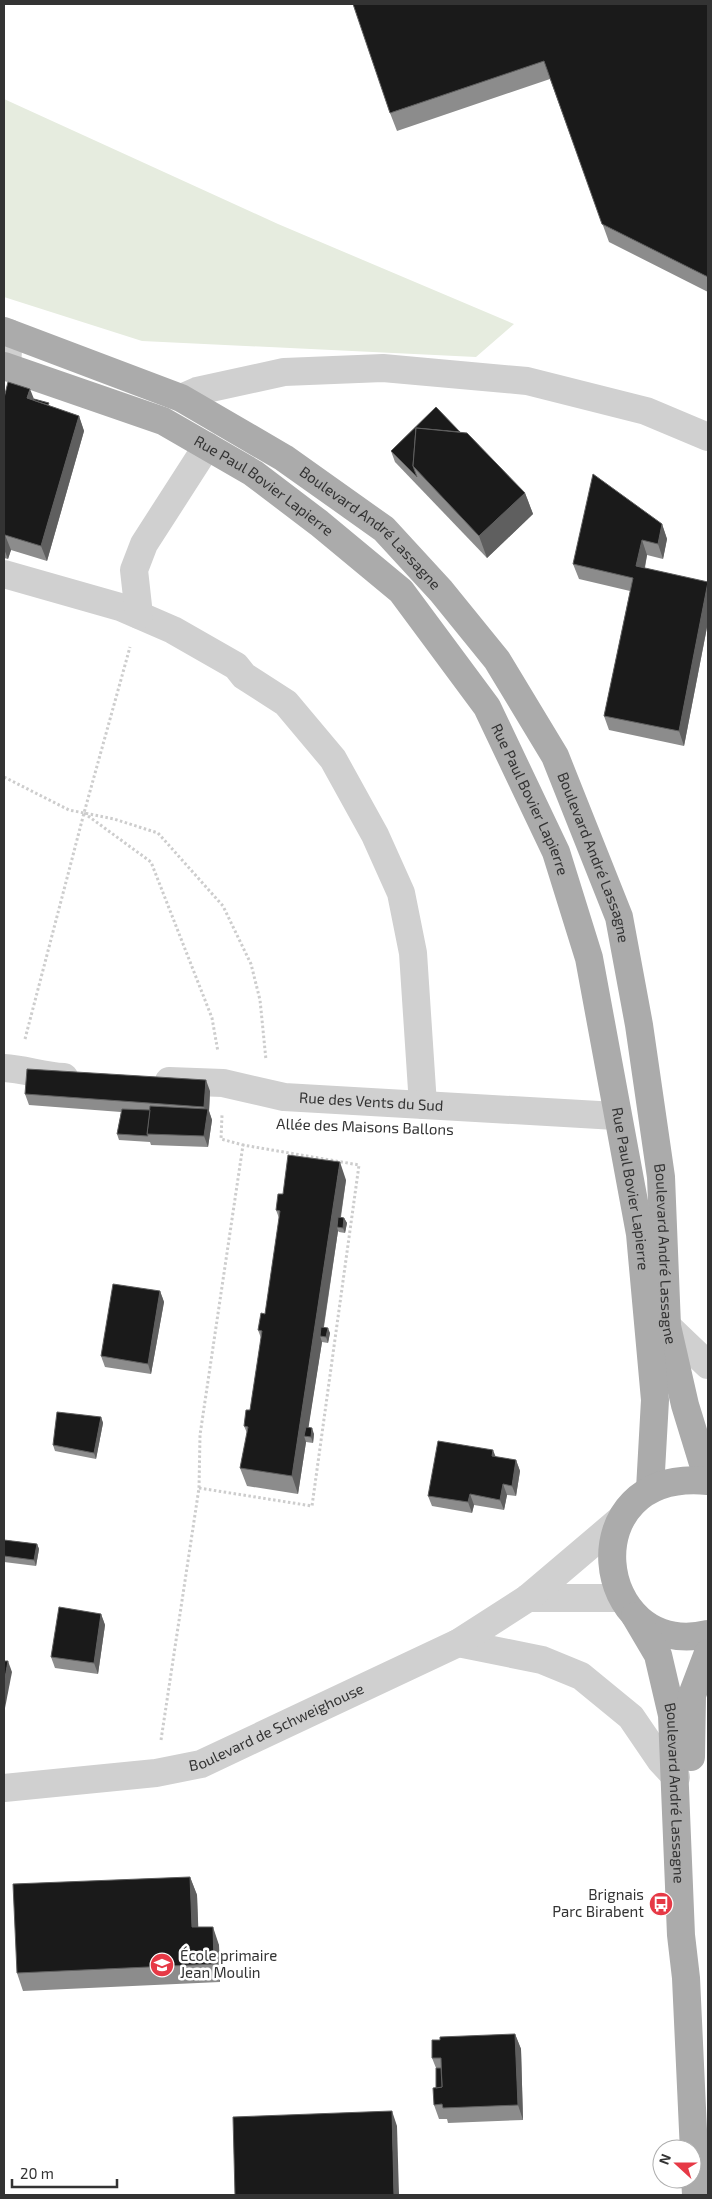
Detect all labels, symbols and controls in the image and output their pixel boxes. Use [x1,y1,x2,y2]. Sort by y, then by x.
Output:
street label: Rue Paul Bovier Lapierre [191,431,337,539]
street label: Boulevard André Lassagne [297,462,445,593]
street label: Rue Paul Bovier Lapierre [488,720,573,877]
street label: Boulevard André Lassagne [554,769,634,944]
street label: Rue des Vents du Sud [299,1088,444,1114]
street label: Rue Paul Bovier Lapierre [609,1106,653,1271]
street label: Allée des Maisons Ballons [276,1114,454,1138]
street label: Boulevard André Lassagne [651,1162,681,1346]
street label: Boulevard de Schweighouse [187,1679,366,1774]
street label: Boulevard André Lassagne [661,1701,689,1884]
place label: Brignais Parc Birabent [552,1885,644,1920]
bus stop icon: Brignais Parc Birabent [648,1891,674,1917]
place label: École primaire Jean Moulin [180,1946,277,1981]
school or university icon: École primaire Jean Moulin [149,1952,175,1978]
north arrow [652,2139,702,2189]
text: N [655,2151,674,2167]
scale bar [12,2156,118,2188]
text: 20 m [20,2164,54,2182]

